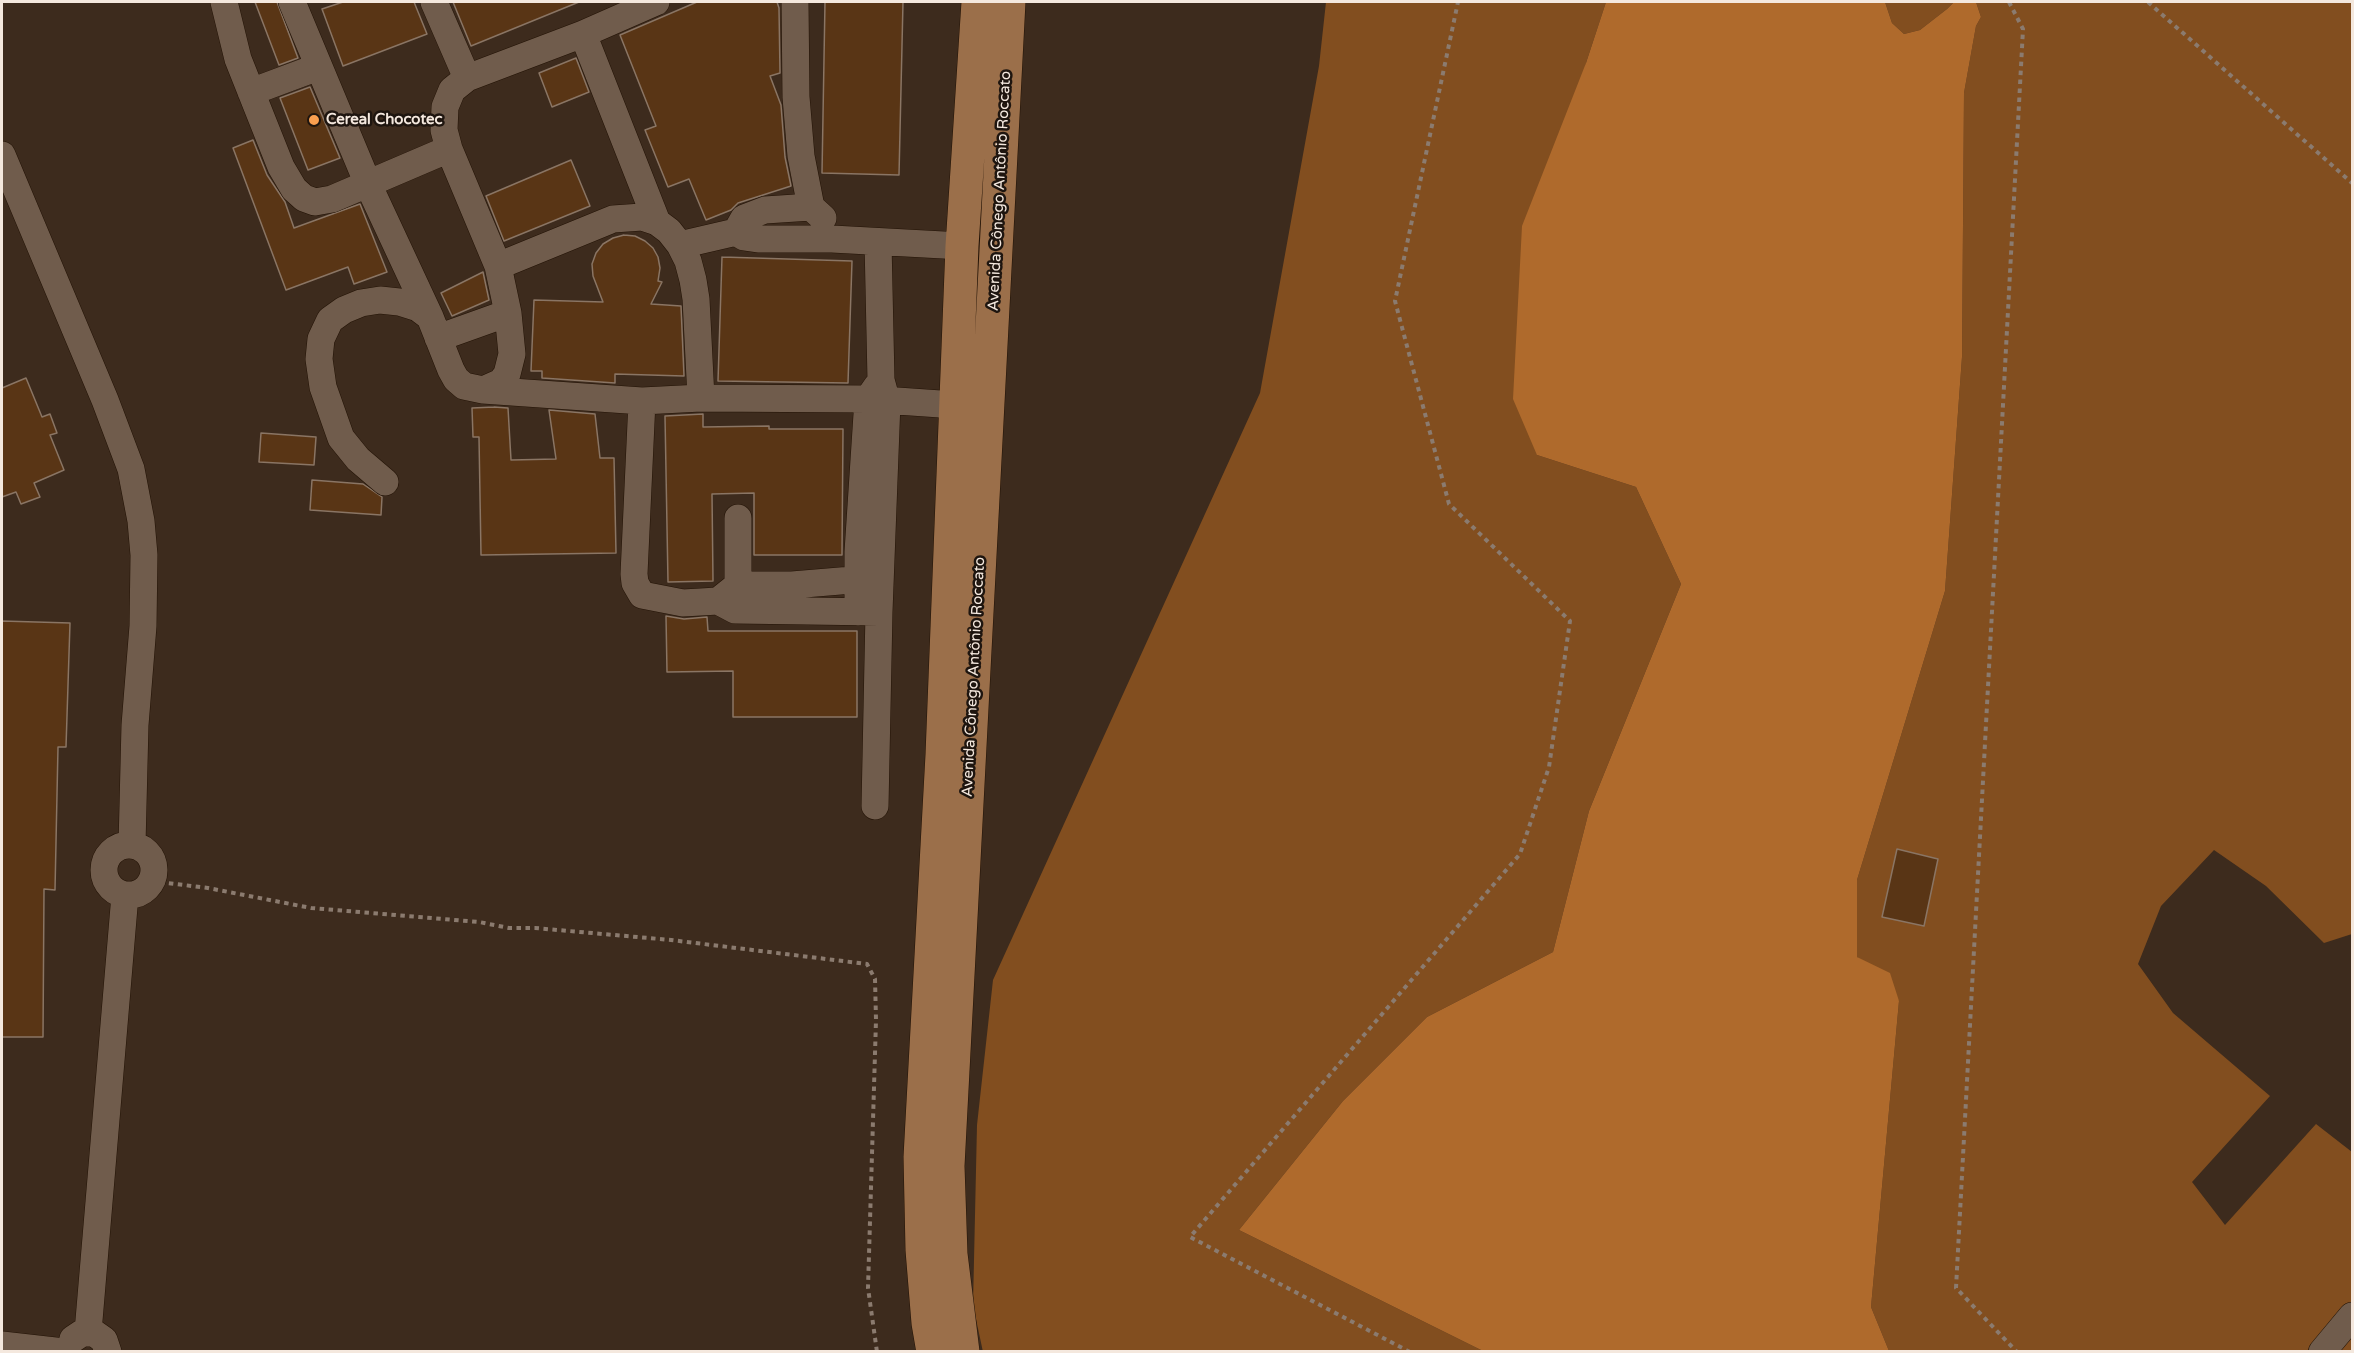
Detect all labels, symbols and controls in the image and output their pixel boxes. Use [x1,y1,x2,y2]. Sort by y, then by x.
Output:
street label: Avenida Cônego Antônio Roccato [985,70,1015,312]
place label: Cereal Chocotec [326,111,443,129]
marker: Cereal Chocotec [307,113,321,127]
street label: Avenida Cônego Antônio Roccato [959,556,989,798]

